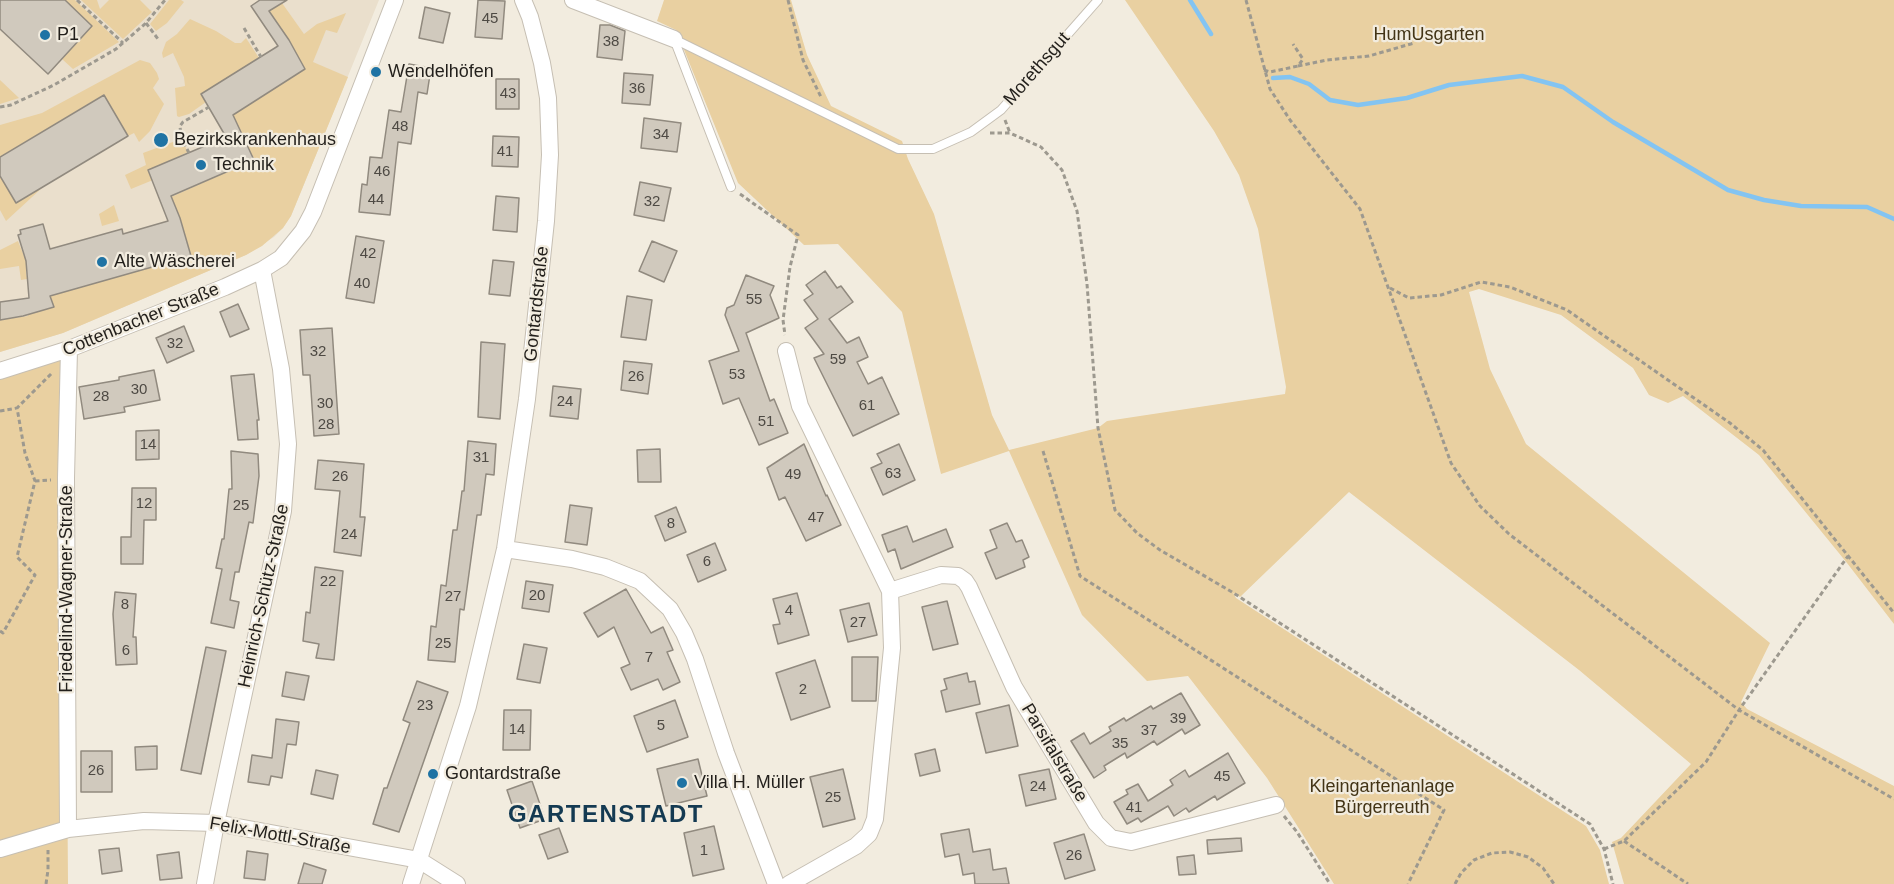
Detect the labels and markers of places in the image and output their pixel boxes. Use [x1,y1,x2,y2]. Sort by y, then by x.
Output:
place label: P1 [57,24,79,46]
marker: P1 [38,28,52,42]
place label: Wendelhöfen [388,61,494,83]
marker: Wendelhöfen [369,65,383,79]
place label: Bezirkskrankenhaus [174,129,336,151]
marker: Bezirkskrankenhaus [152,131,170,149]
place label: Technik [213,154,274,176]
marker: Technik [194,158,208,172]
place label: Alte Wäscherei [114,251,235,273]
marker: Alte Wäscherei [95,255,109,269]
place label: Gontardstraße [445,763,561,785]
marker: Gontardstraße [426,767,440,781]
place label: Villa H. Müller [694,772,805,794]
marker: Villa H. Müller [675,776,689,790]

